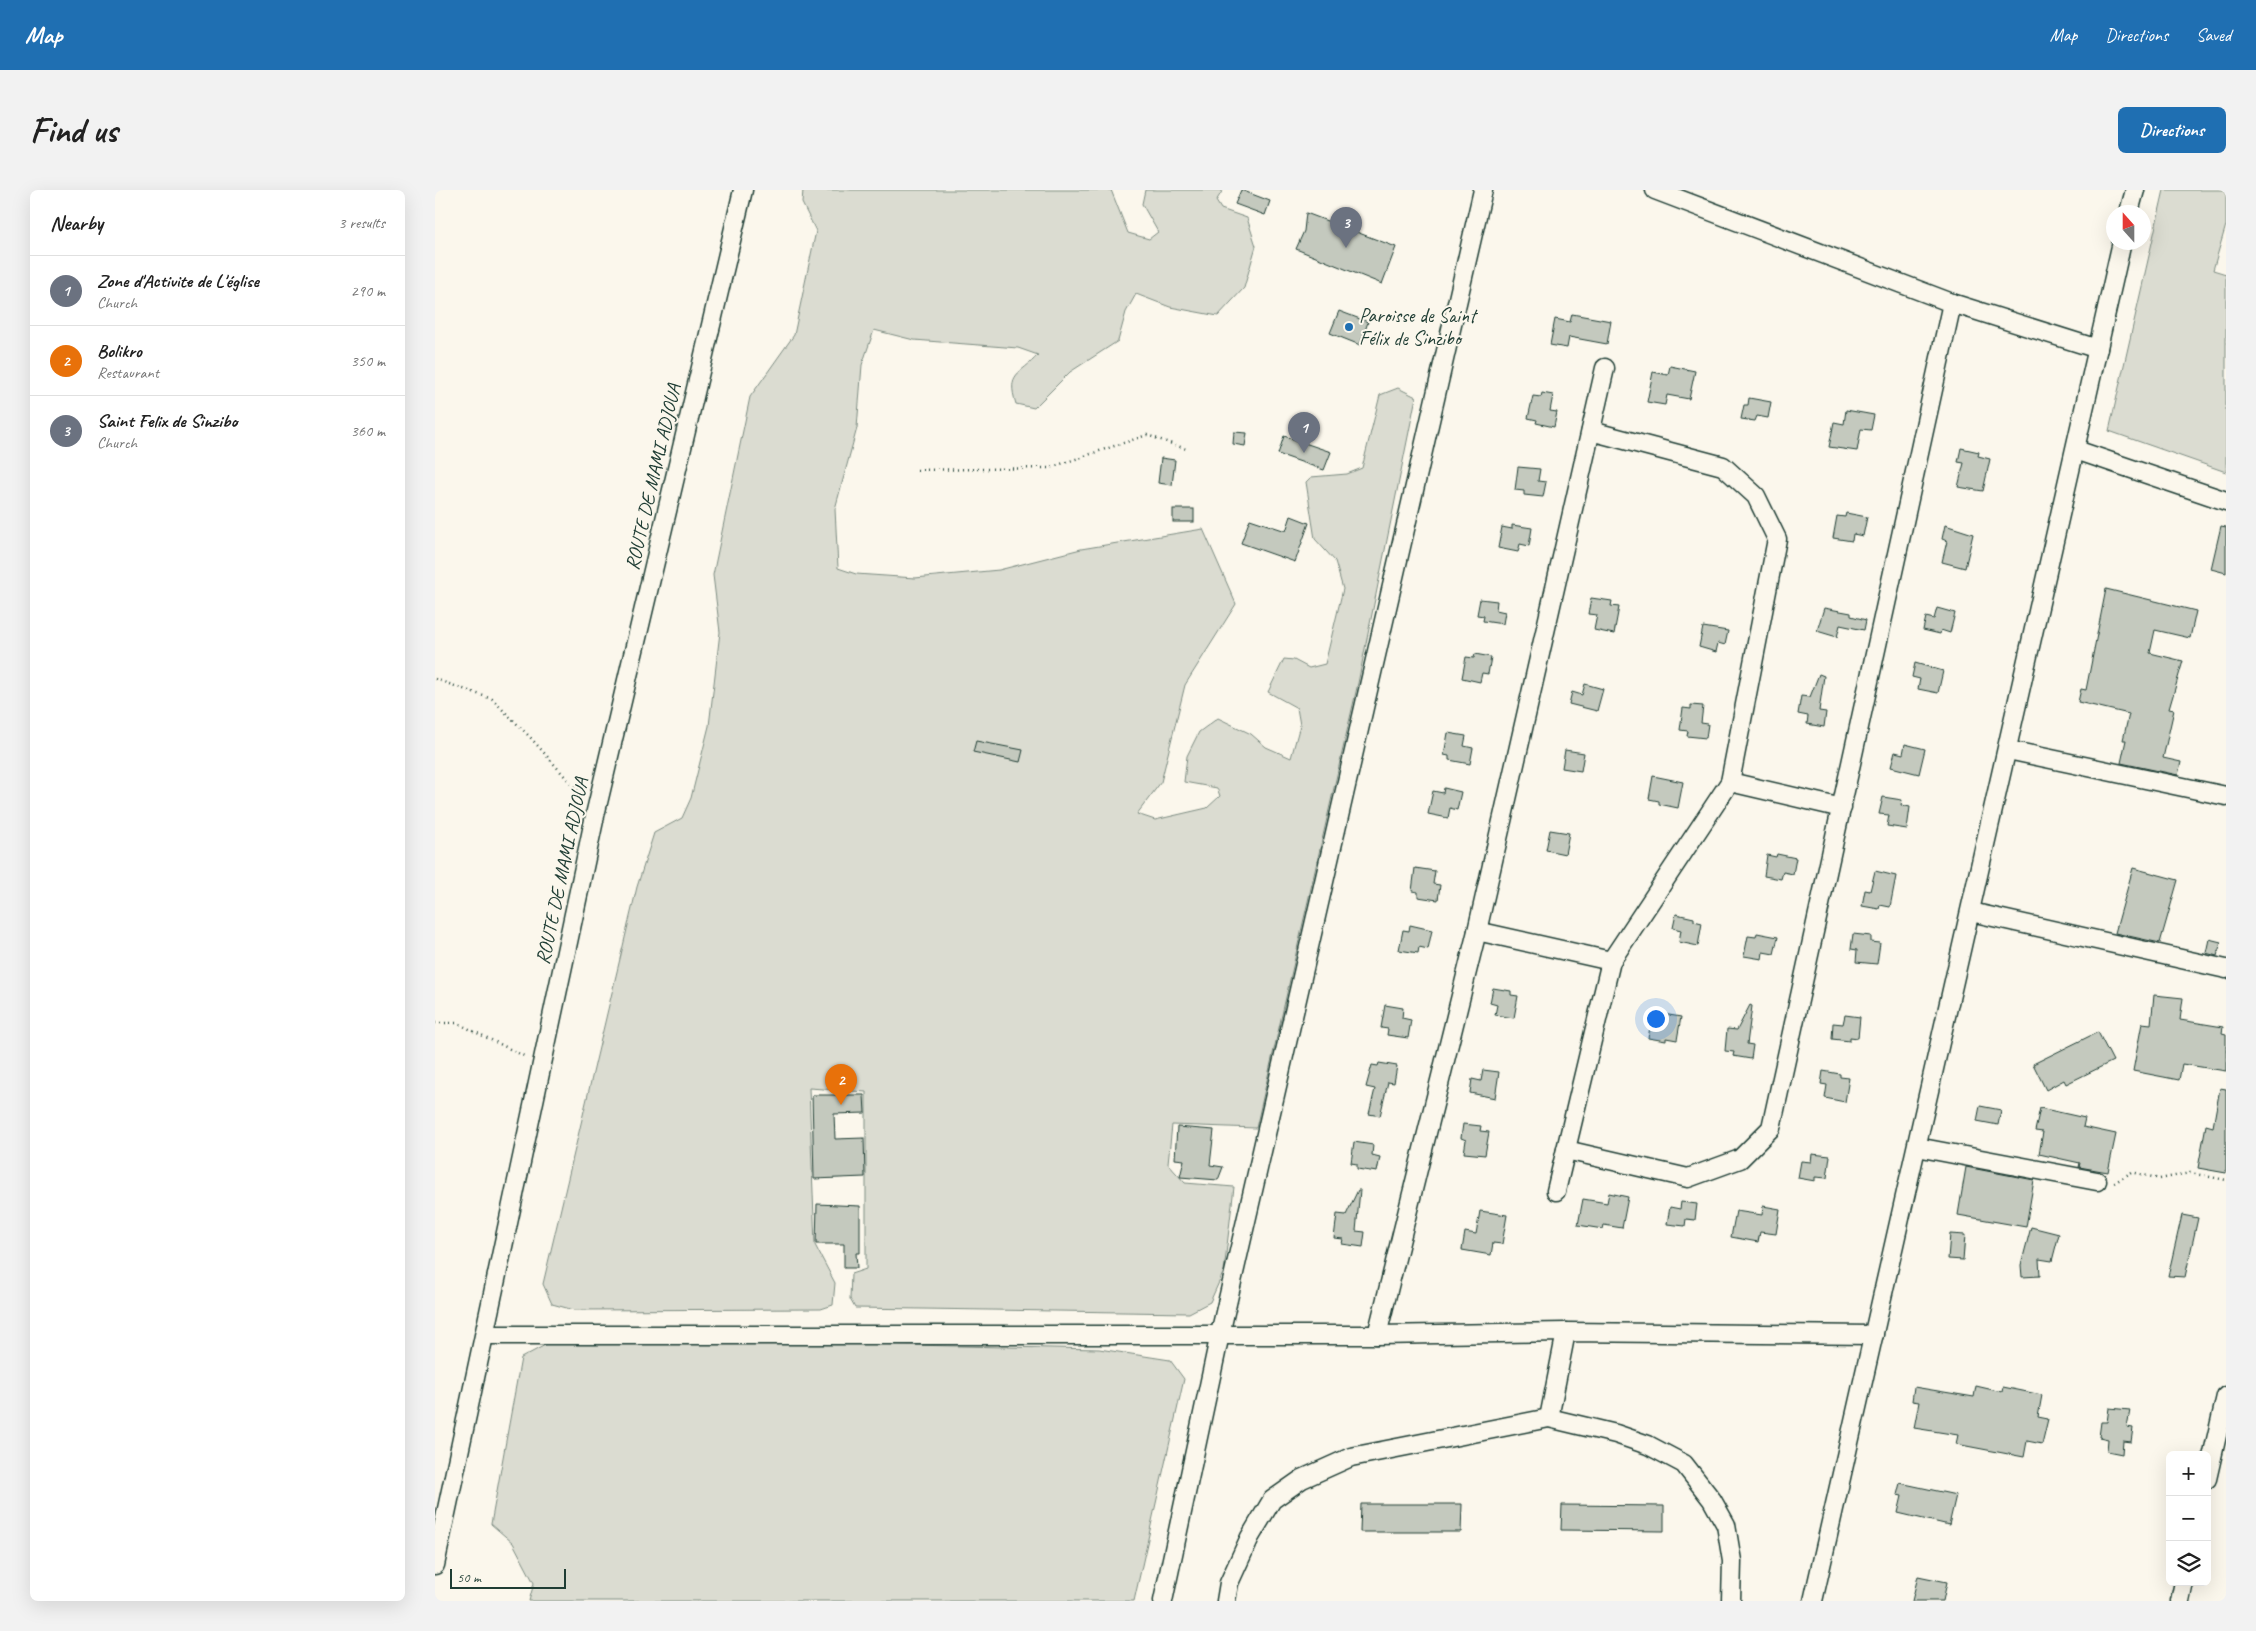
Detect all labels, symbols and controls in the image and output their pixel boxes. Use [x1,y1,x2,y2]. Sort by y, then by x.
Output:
text: Map [25,20,62,50]
text: Map [2050,24,2077,46]
text: Directions [2105,24,2168,46]
text: Saved [2196,24,2231,46]
button: Directions [2118,107,2226,153]
text: Find us [30,108,117,153]
north arrow [2106,205,2151,250]
pin: 3 [1330,207,1362,248]
text: Nearby [50,210,103,236]
text: 3 results [338,213,385,233]
text: Zone d'Activite de L'église [97,269,259,293]
text: 1 [62,281,70,301]
text: 290 m [351,281,385,301]
text: Church [97,293,137,313]
place label: Paroisse de Saint Félix de Sinzibo [1359,303,1479,351]
marker: Paroisse de Saint Félix de Sinzibo [1343,321,1355,333]
text: Bolikro [97,339,142,363]
text: 2 [62,351,70,371]
text: 350 m [351,351,385,371]
text: Restaurant [97,363,159,383]
street label: ROUTE DE MAMI ADJOUA [619,381,687,572]
text: Saint Felix de Sinzibo [97,409,237,433]
pin: 1 [1288,412,1320,453]
text: 3 [62,421,70,441]
text: 360 m [351,421,385,441]
text: Church [97,433,137,453]
street label: ROUTE DE MAMI ADJOUA [530,775,594,966]
your location [1643,1006,1669,1032]
pin: 2 [825,1064,857,1105]
map controls [2166,1451,2211,1586]
button: + [2166,1451,2211,1496]
button: − [2166,1496,2211,1541]
button: layers [2166,1541,2211,1586]
scale bar [450,1566,566,1589]
text: 50 m [457,1569,481,1586]

